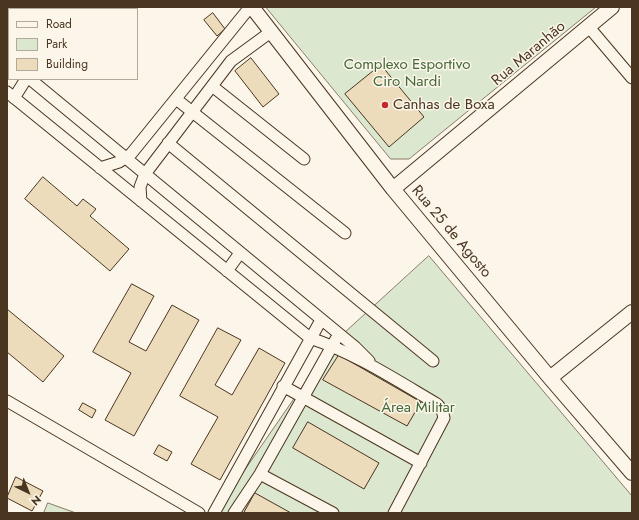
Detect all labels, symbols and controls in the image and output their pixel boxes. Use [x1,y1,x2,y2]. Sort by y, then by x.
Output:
legend [8,8,138,80]
text: Road [46,15,72,33]
street label: Rua Maranhão [488,18,570,90]
text: Park [46,35,67,53]
text: Building [46,55,88,73]
park label: Complexo Esportivo Ciro Nardi [344,56,470,91]
place label: Canhas de Boxa [393,96,495,114]
marker: Canhas de Boxa [380,100,390,110]
street label: Rua 25 de Agosto [407,182,495,282]
park label: Área Militar [381,399,455,417]
north arrow [8,472,48,512]
text: N [28,492,45,510]

